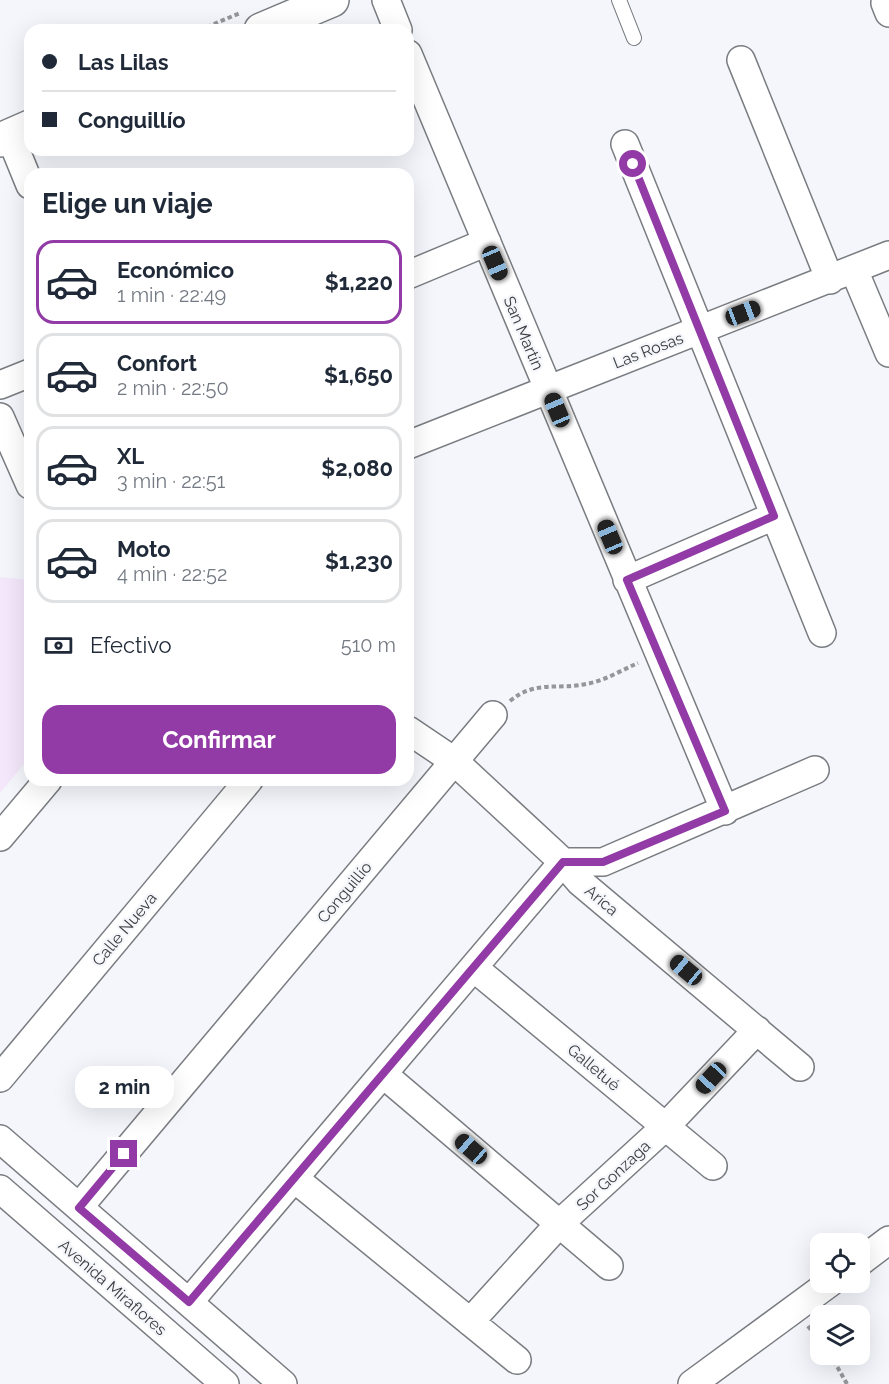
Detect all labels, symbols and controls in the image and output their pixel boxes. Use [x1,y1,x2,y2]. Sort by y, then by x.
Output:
text: Las Lilas [78,49,169,75]
text: Conguillío [78,107,186,133]
route start [619,150,646,177]
text: Elige un viaje [42,188,213,219]
car [480,243,510,283]
icon: car [45,255,99,309]
text: Económico [117,257,234,283]
text: $1,220 [325,269,393,295]
text: 1 min · 22:49 [117,283,226,307]
street label: San Martín [499,293,548,373]
car [723,298,763,328]
street label: Las Rosas [610,328,686,373]
icon: car [45,348,99,402]
text: Confort [117,350,197,376]
text: $1,650 [324,362,393,388]
text: 2 min · 22:50 [117,376,229,400]
car [542,390,572,430]
icon: car [45,441,99,495]
text: XL [117,443,144,469]
text: $2,080 [321,455,393,481]
text: 3 min · 22:51 [117,469,225,493]
car [595,517,625,557]
icon: car [45,534,99,588]
text: Moto [117,536,171,562]
text: $1,230 [325,548,393,574]
text: 4 min · 22:52 [117,562,227,586]
icon: cash [42,629,75,662]
text: Efectivo [90,632,172,658]
text: 510 m [341,633,396,657]
button: Confirmar [42,705,396,774]
street label: Conguillío [313,858,376,927]
street label: Arica [581,881,622,920]
street label: Calle Nueva [88,889,161,970]
car [666,952,706,988]
street label: Galletué [564,1040,624,1095]
car [692,1059,730,1097]
callout: 2 min [74,1067,174,1109]
text: 2 min [99,1075,150,1099]
car [452,1130,490,1168]
street label: Sor Gonzaga [572,1136,654,1214]
route end [110,1140,137,1167]
map controls [810,1233,870,1365]
button: locate [810,1233,870,1293]
street label: Avenida Miraflores [55,1235,171,1340]
button: layers [810,1305,870,1365]

